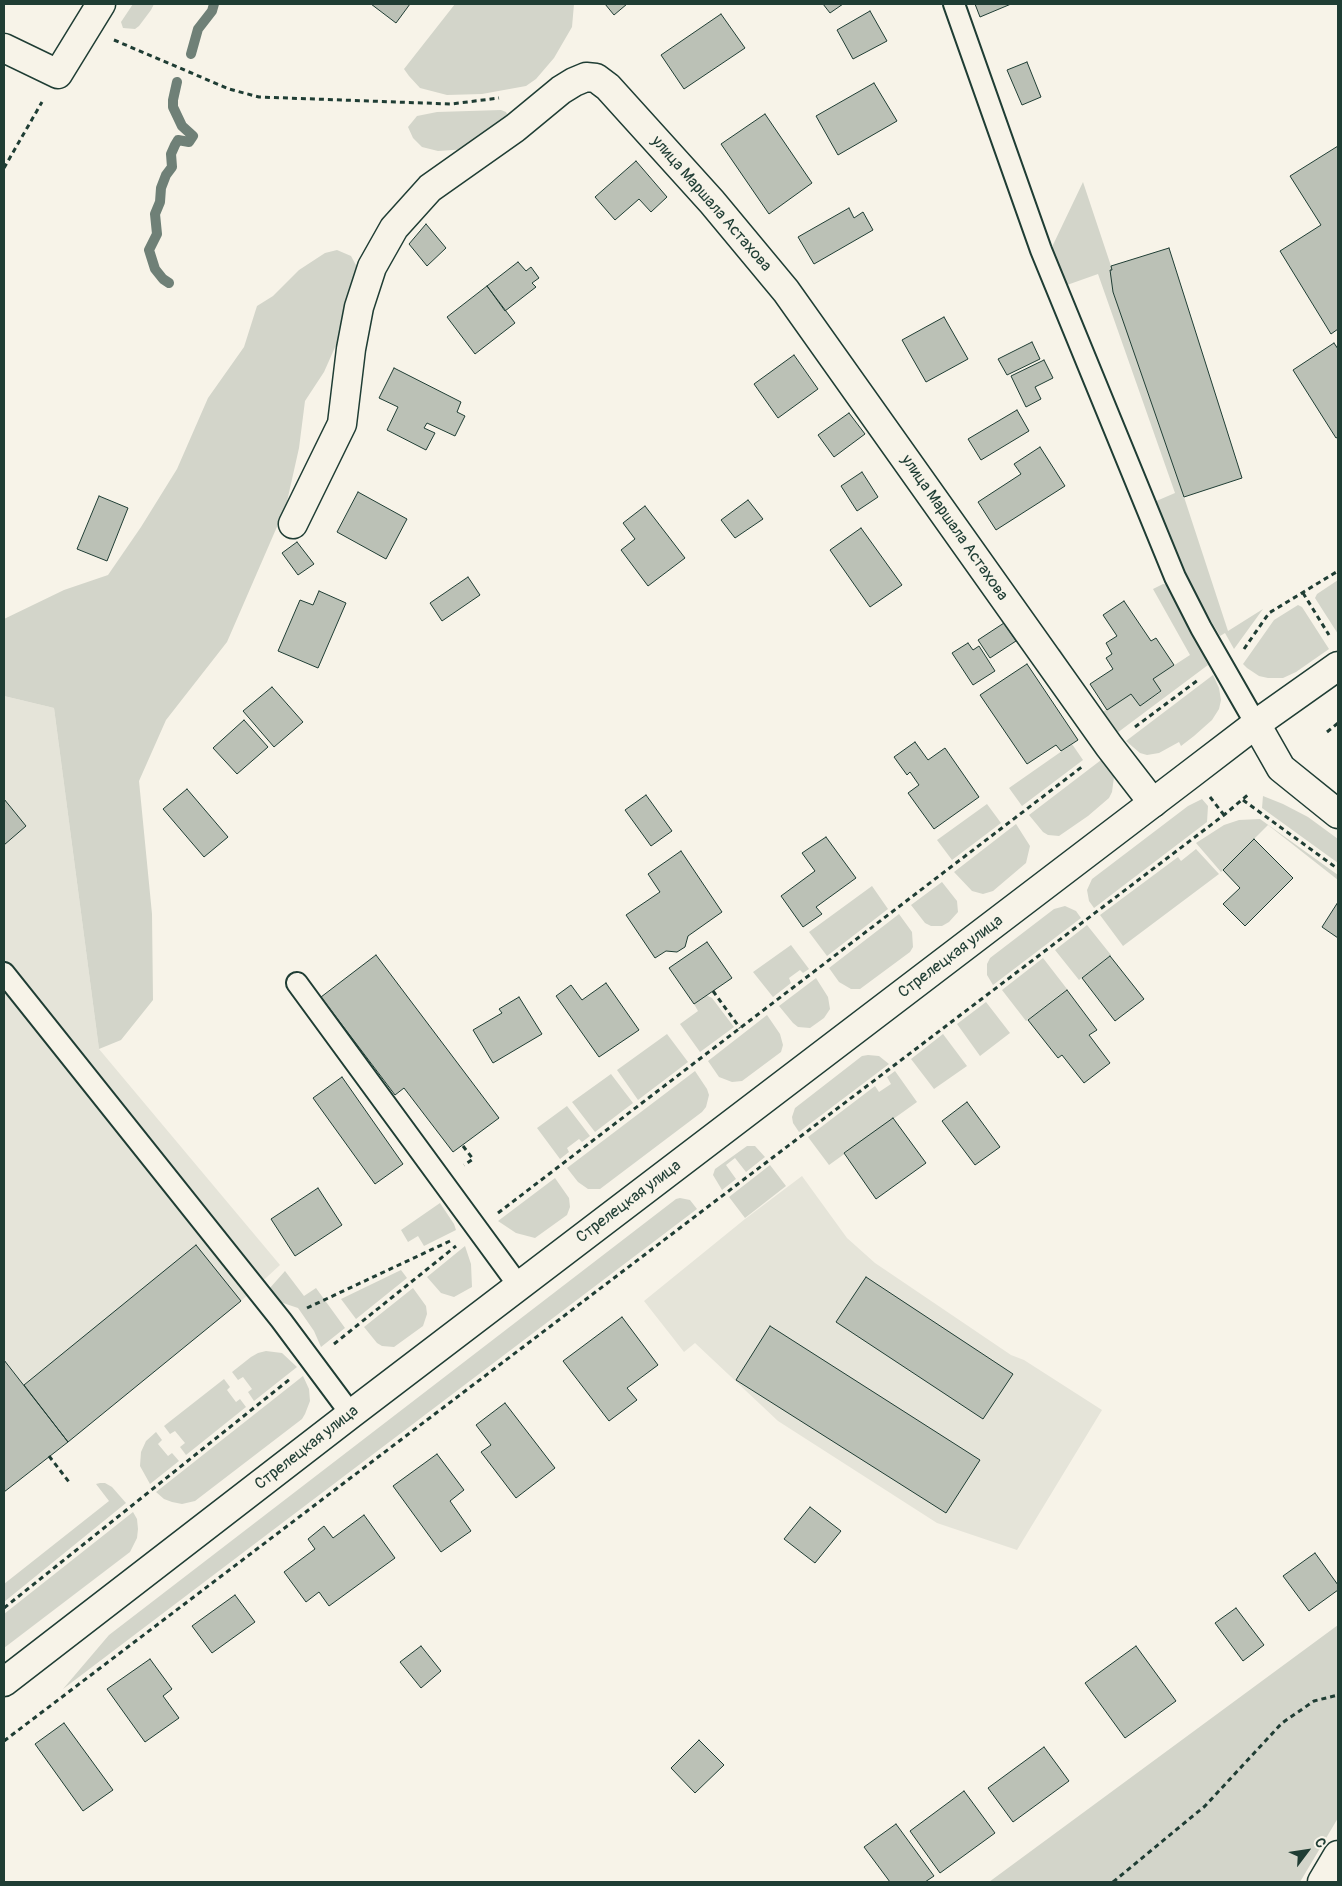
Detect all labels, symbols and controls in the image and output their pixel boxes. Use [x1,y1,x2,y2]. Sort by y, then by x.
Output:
street label: улица Маршала Астахова [647,132,775,276]
street label: улица Маршала Астахова [896,451,1012,605]
street label: Стрелецкая улица [895,911,1007,1003]
street label: Стрелецкая улица [573,1156,685,1248]
street label: Стрелецкая улица [251,1402,363,1494]
north arrow [1282,1826,1332,1876]
text: С [1311,1835,1330,1851]

